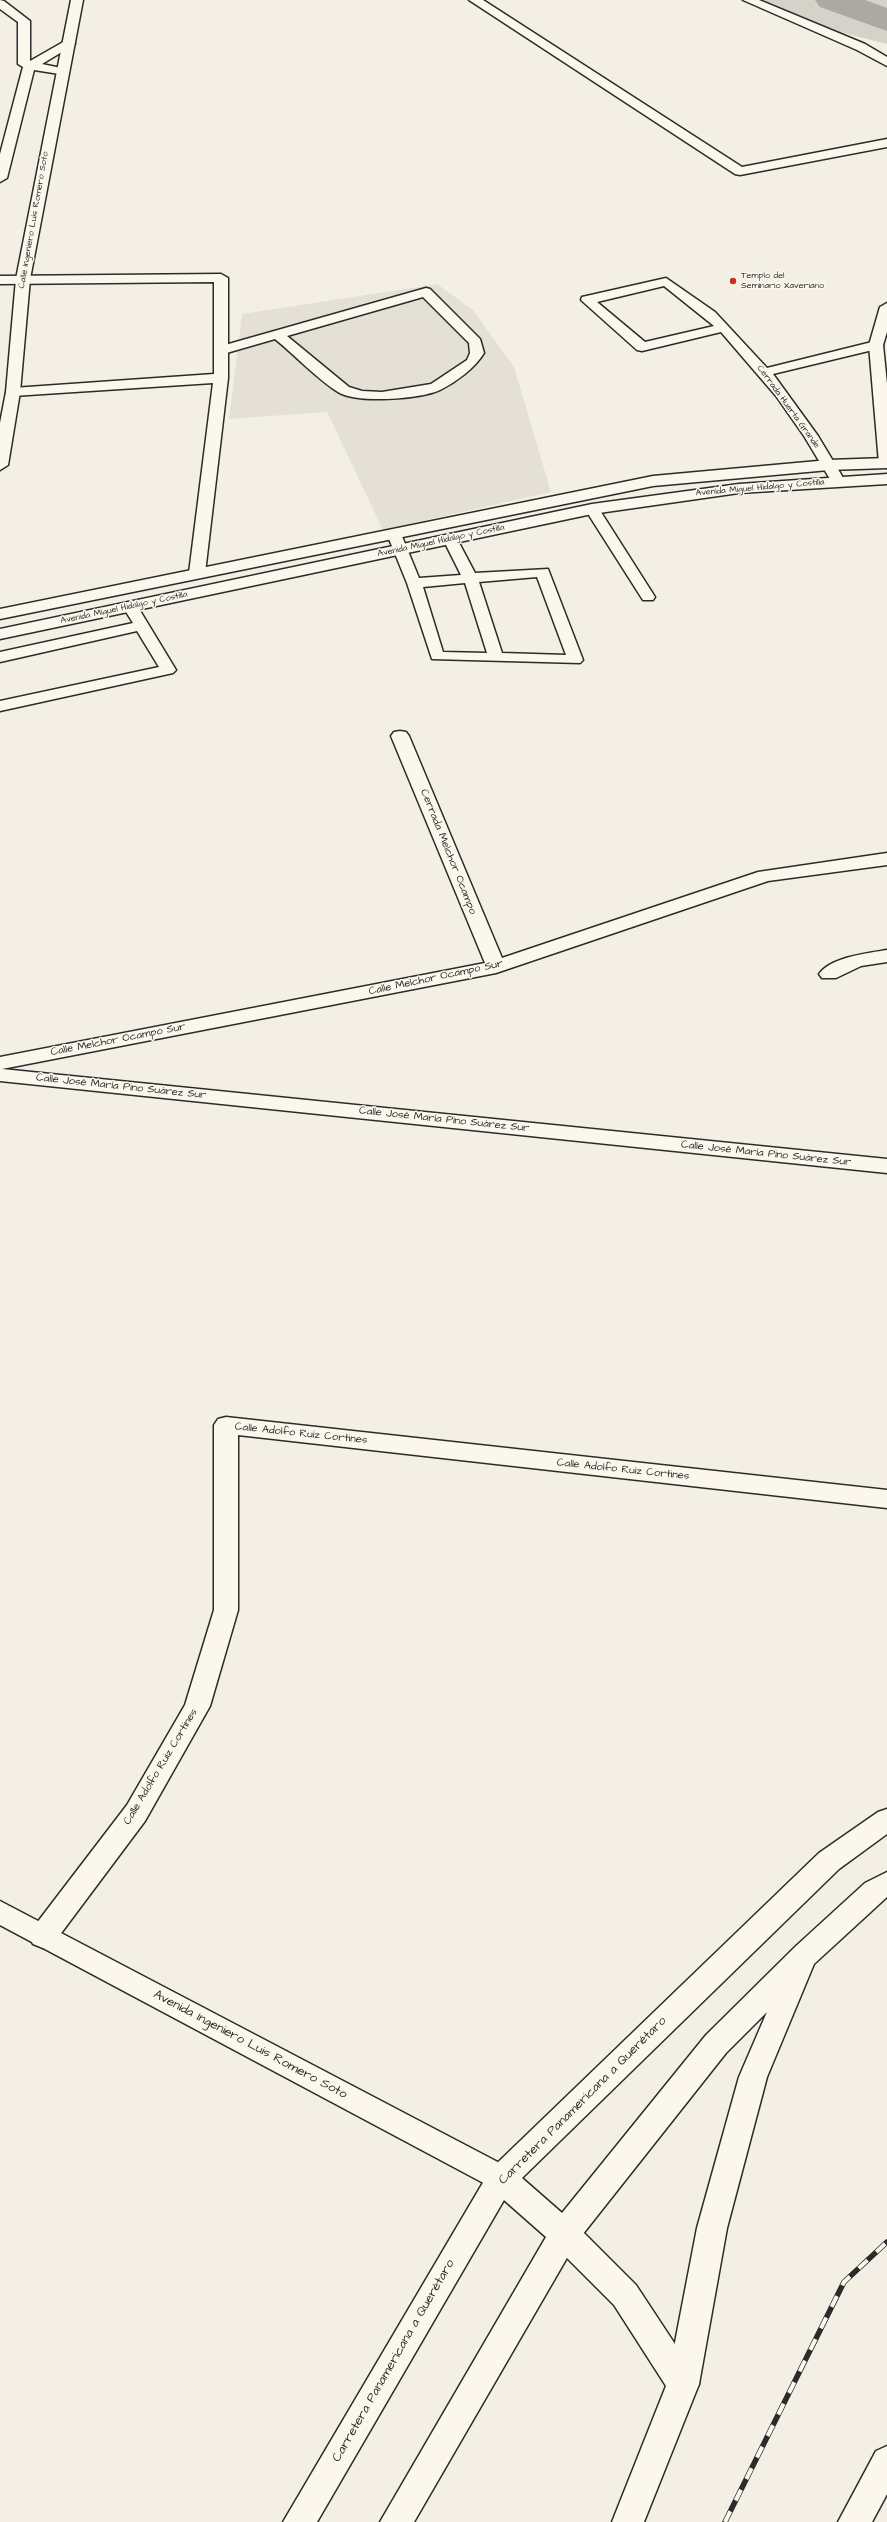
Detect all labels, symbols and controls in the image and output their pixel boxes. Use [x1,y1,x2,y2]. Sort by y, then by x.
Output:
street label: Calle Ingeniero Luis Romero Soto [17,151,51,289]
place label: Templo del Seminario Xaveriano [741,271,824,292]
marker: Templo del Seminario Xaveriano [728,276,738,286]
street label: Cerrada Huerta Grande [754,363,822,451]
street label: Avenida Miguel Hidalgo y Costilla [695,477,825,499]
street label: Avenida Miguel Hidalgo y Costilla [377,522,505,560]
street label: Avenida Miguel Hidalgo y Costilla [60,589,188,627]
street label: Cerrada Melchor Ocampo [417,788,479,916]
street label: Calle Melchor Ocampo Sur [368,957,504,999]
street label: Calle Melchor Ocampo Sur [50,1020,186,1060]
street label: Calle José María Pino Suárez Sur [35,1071,207,1103]
street label: Calle José María Pino Suárez Sur [358,1104,530,1136]
street label: Calle José María Pino Suárez Sur [680,1138,852,1170]
street label: Calle Adolfo Ruiz Cortines [234,1420,368,1448]
street label: Calle Adolfo Ruiz Cortines [556,1456,690,1484]
street label: Calle Adolfo Ruiz Cortines [121,1707,201,1827]
street label: Avenida Ingeniero Luis Romero Soto [150,1987,350,2103]
street label: Carretera Panamericana a Querétaro [496,2014,670,2188]
street label: Carretera Panamericana a Querétaro [329,2257,459,2465]

